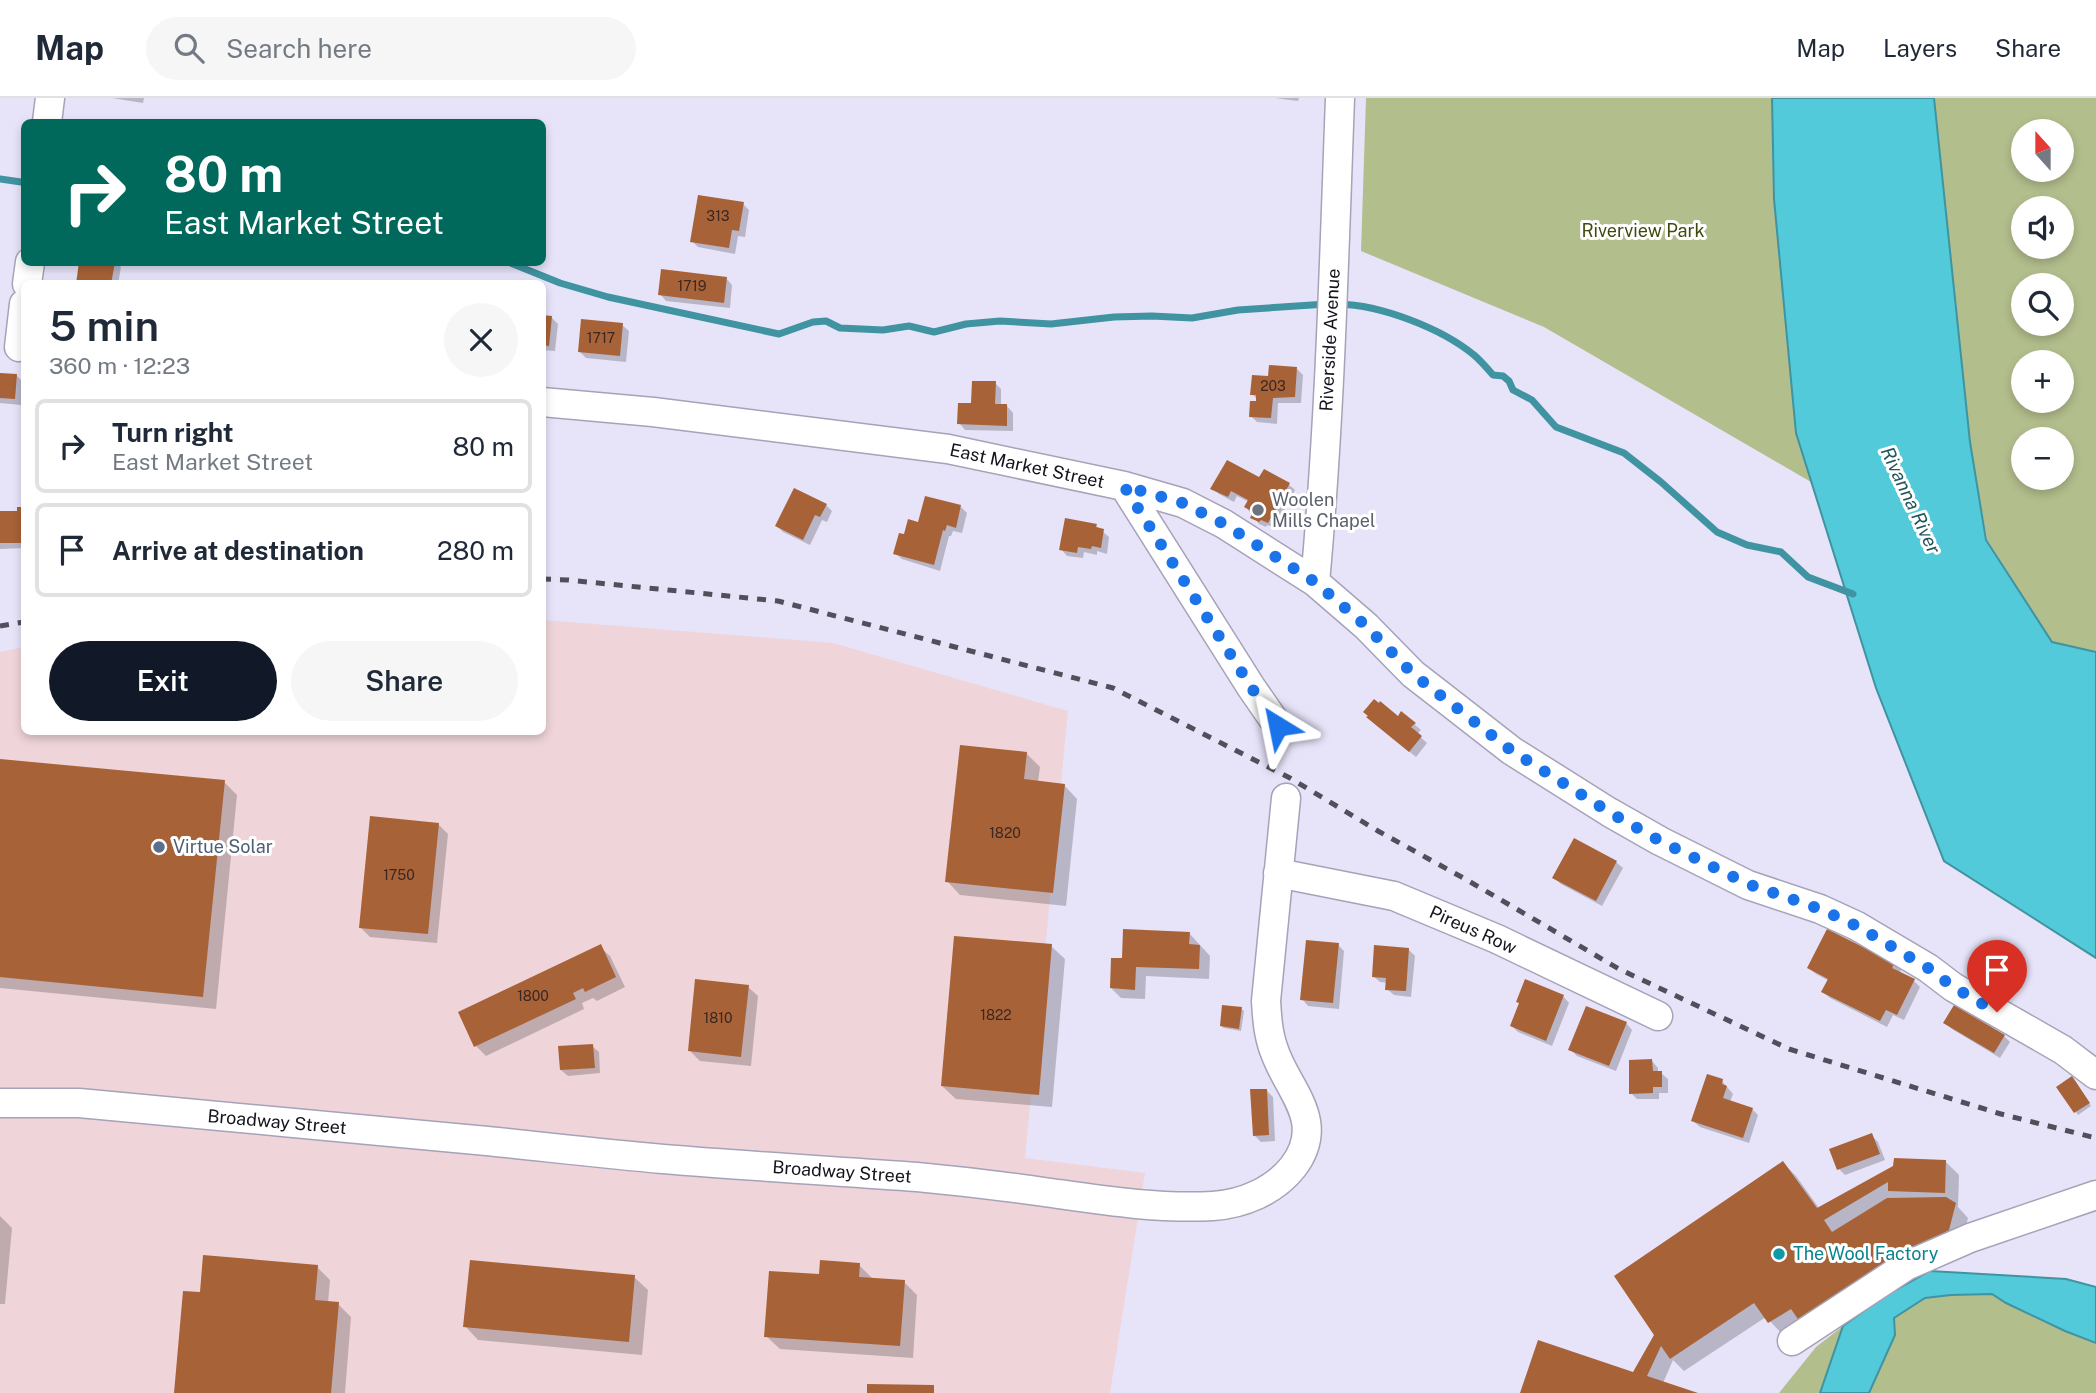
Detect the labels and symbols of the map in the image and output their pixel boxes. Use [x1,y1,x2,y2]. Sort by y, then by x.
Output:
north arrow [2011,119,2074,182]
house number: 313 [706,208,730,224]
park label: Riverview Park [1581,220,1705,241]
street label: Riverside Avenue [1315,268,1344,412]
house number: 1719 [678,278,707,294]
house number: 1717 [587,330,615,346]
house number: 203 [1260,378,1286,394]
street label: East Market Street [948,439,1106,492]
water label: Rivanna River [1877,443,1946,558]
place label: Woolen Mills Chapel [1272,489,1375,531]
marker: Woolen Mills Chapel [1250,502,1266,518]
position arrow [1241,689,1315,763]
house number: 1820 [989,825,1021,841]
place label: Virtue Solar [173,836,273,857]
marker: Virtue Solar [151,839,167,855]
house number: 1750 [383,867,415,883]
street label: Pireus Row [1426,901,1520,958]
pin [1967,940,2027,1012]
house number: 1800 [517,988,549,1004]
house number: 1822 [980,1007,1012,1023]
house number: 1810 [703,1010,733,1026]
street label: Broadway Street [207,1105,348,1138]
street label: Broadway Street [772,1156,912,1187]
place label: The Wool Factory [1793,1243,1939,1264]
marker: The Wool Factory [1771,1246,1787,1262]

